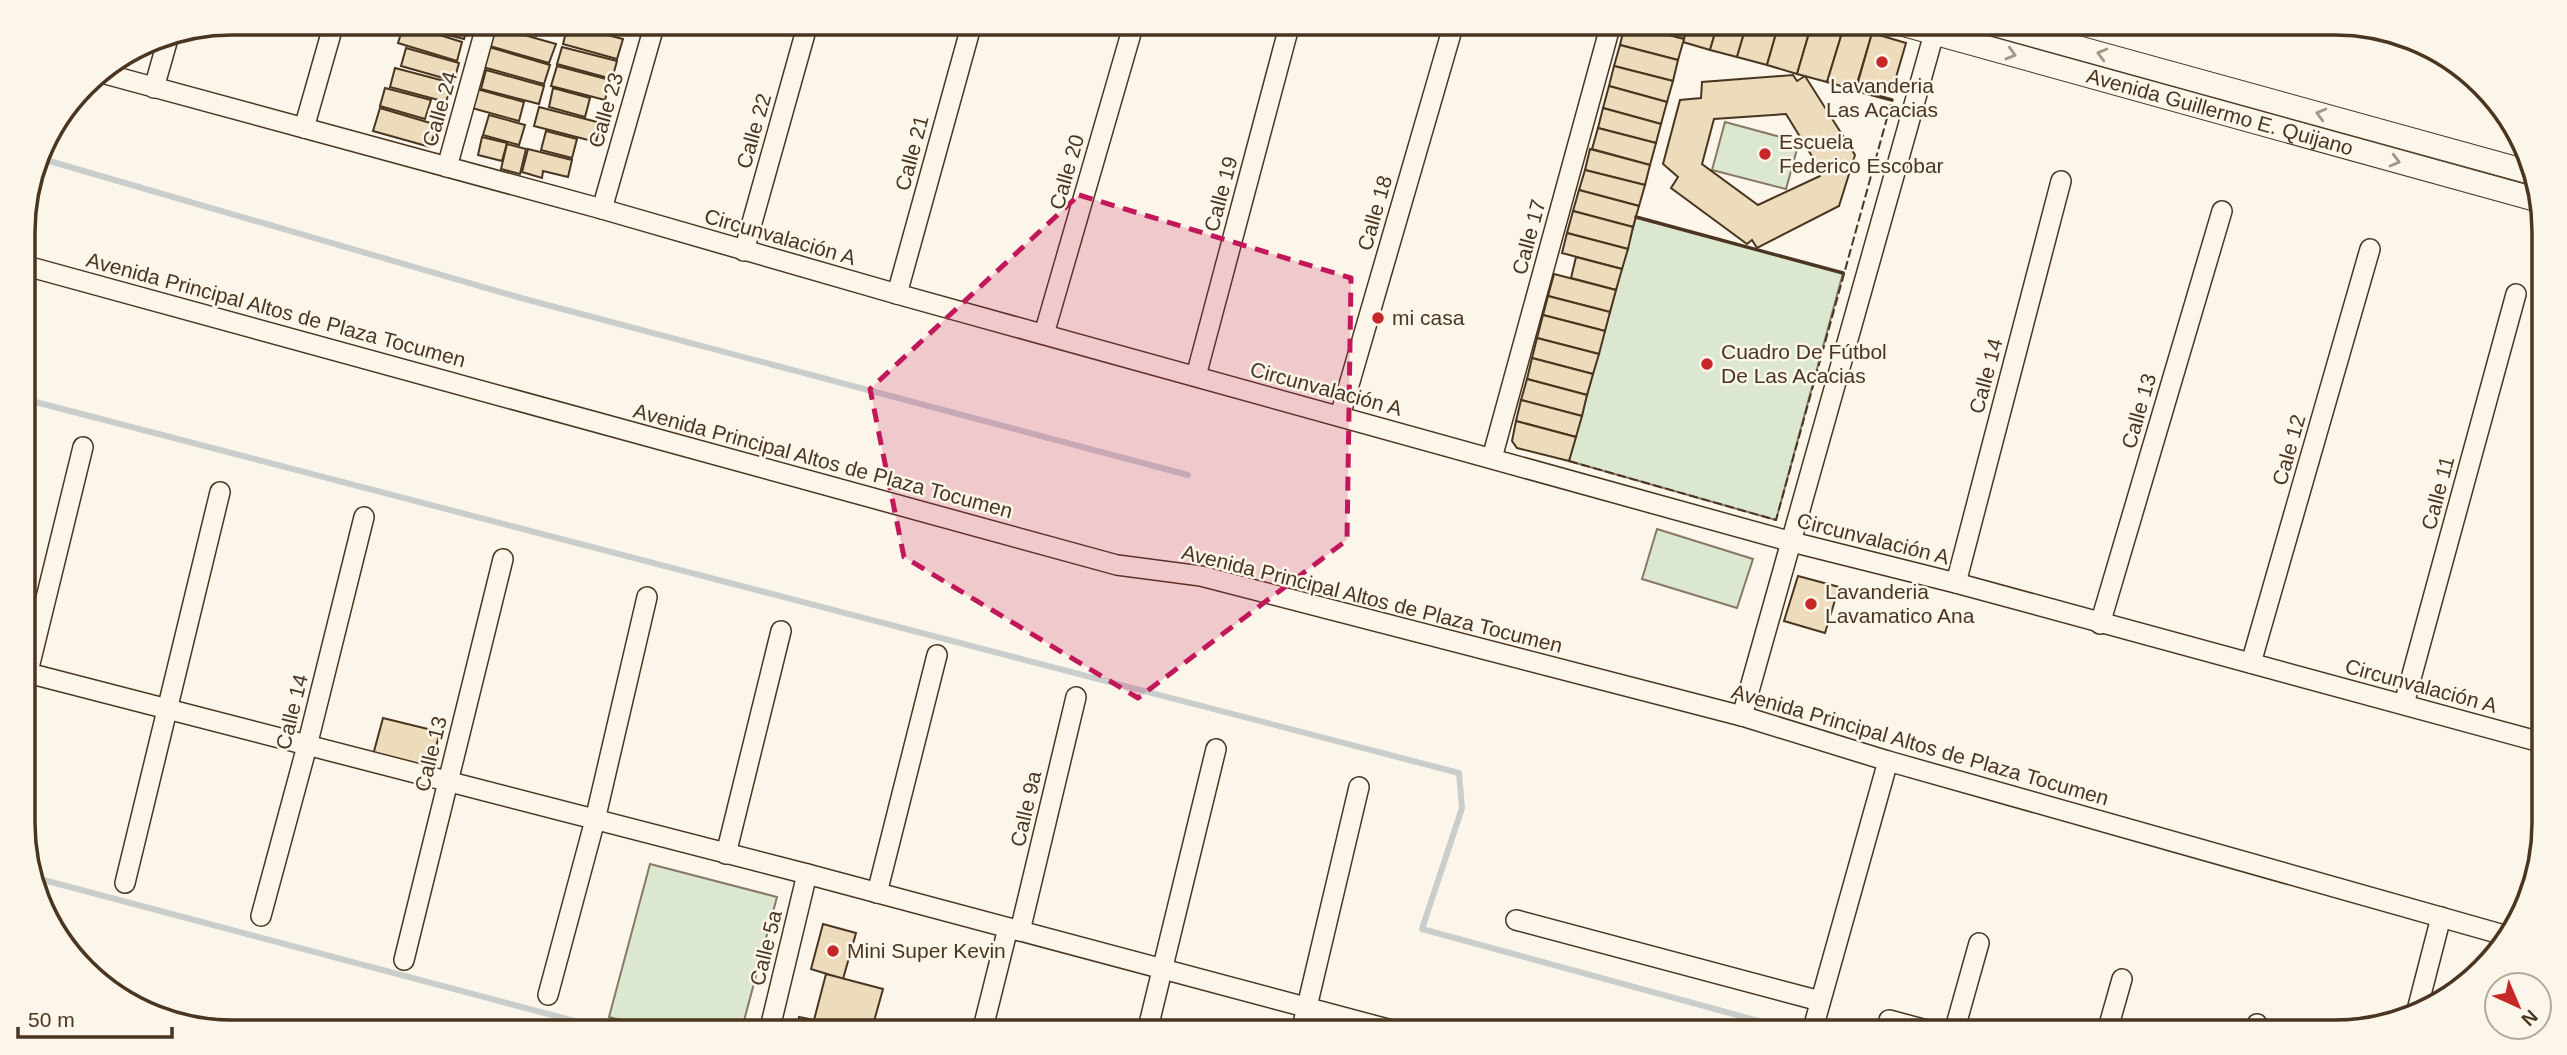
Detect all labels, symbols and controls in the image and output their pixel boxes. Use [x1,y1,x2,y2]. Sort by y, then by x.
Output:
one-way arrow [2005,46,2017,60]
one-way arrow [2096,48,2108,62]
marker: Lavanderia Las Acacias [1874,54,1890,70]
street label: Avenida Guillermo E. Quijano [2084,64,2356,159]
street label: Calle 24 [418,68,461,149]
street label: Calle 23 [584,70,627,150]
place label: Lavanderia Las Acacias [1826,74,1938,121]
street label: Calle 22 [732,91,775,171]
one-way arrow [2315,108,2327,123]
street label: Calle 21 [890,113,933,193]
place label: Escuela Federico Escobar [1779,130,1944,177]
street label: Calle 20 [1045,132,1088,212]
marker: Escuela Federico Escobar [1757,146,1773,162]
one-way arrow [2389,153,2401,167]
street label: Calle 19 [1199,154,1242,234]
street label: Calle 18 [1353,173,1396,253]
street label: Calle 17 [1507,197,1550,277]
street label: Circunvalación A [702,204,858,269]
street label: Avenida Principal Altos de Plaza Tocumen [84,248,468,371]
place label: mi casa [1392,306,1465,329]
marker: mi casa [1370,310,1386,326]
street label: Calle 14 [1964,335,2007,416]
place label: Cuadro De Fútbol De Las Acacias [1721,340,1887,387]
marker: Cuadro De Fútbol De Las Acacias [1699,356,1715,372]
street label: Circunvalación A [1248,357,1405,420]
street label: Calle 13 [2117,371,2160,451]
street label: Avenida Principal Altos de Plaza Tocumen [631,399,1015,522]
street label: Cale 12 [2267,412,2310,488]
street label: Calle 11 [2417,453,2458,532]
street label: Circunvalación A [1794,508,1952,569]
street label: Avenida Principal Altos de Plaza Tocumen [1179,540,1565,657]
place label: Lavanderia Lavamatico Ana [1825,580,1975,627]
marker: Lavanderia Lavamatico Ana [1803,596,1819,612]
street label: Circunvalación A [2343,654,2500,717]
street label: Calle 14 [271,671,312,752]
street label: Avenida Principal Altos de Plaza Tocumen [1729,680,2111,810]
street label: Calle 13 [410,714,451,794]
street label: Calle 9a [1006,768,1045,849]
street label: Calle 5a [745,907,786,988]
place label: Mini Super Kevin [847,939,1006,962]
marker: Mini Super Kevin [825,943,841,959]
north arrow [2483,971,2553,1041]
scale bar [18,996,172,1040]
text: N [2517,1006,2542,1030]
text: 50 m [28,1008,75,1031]

